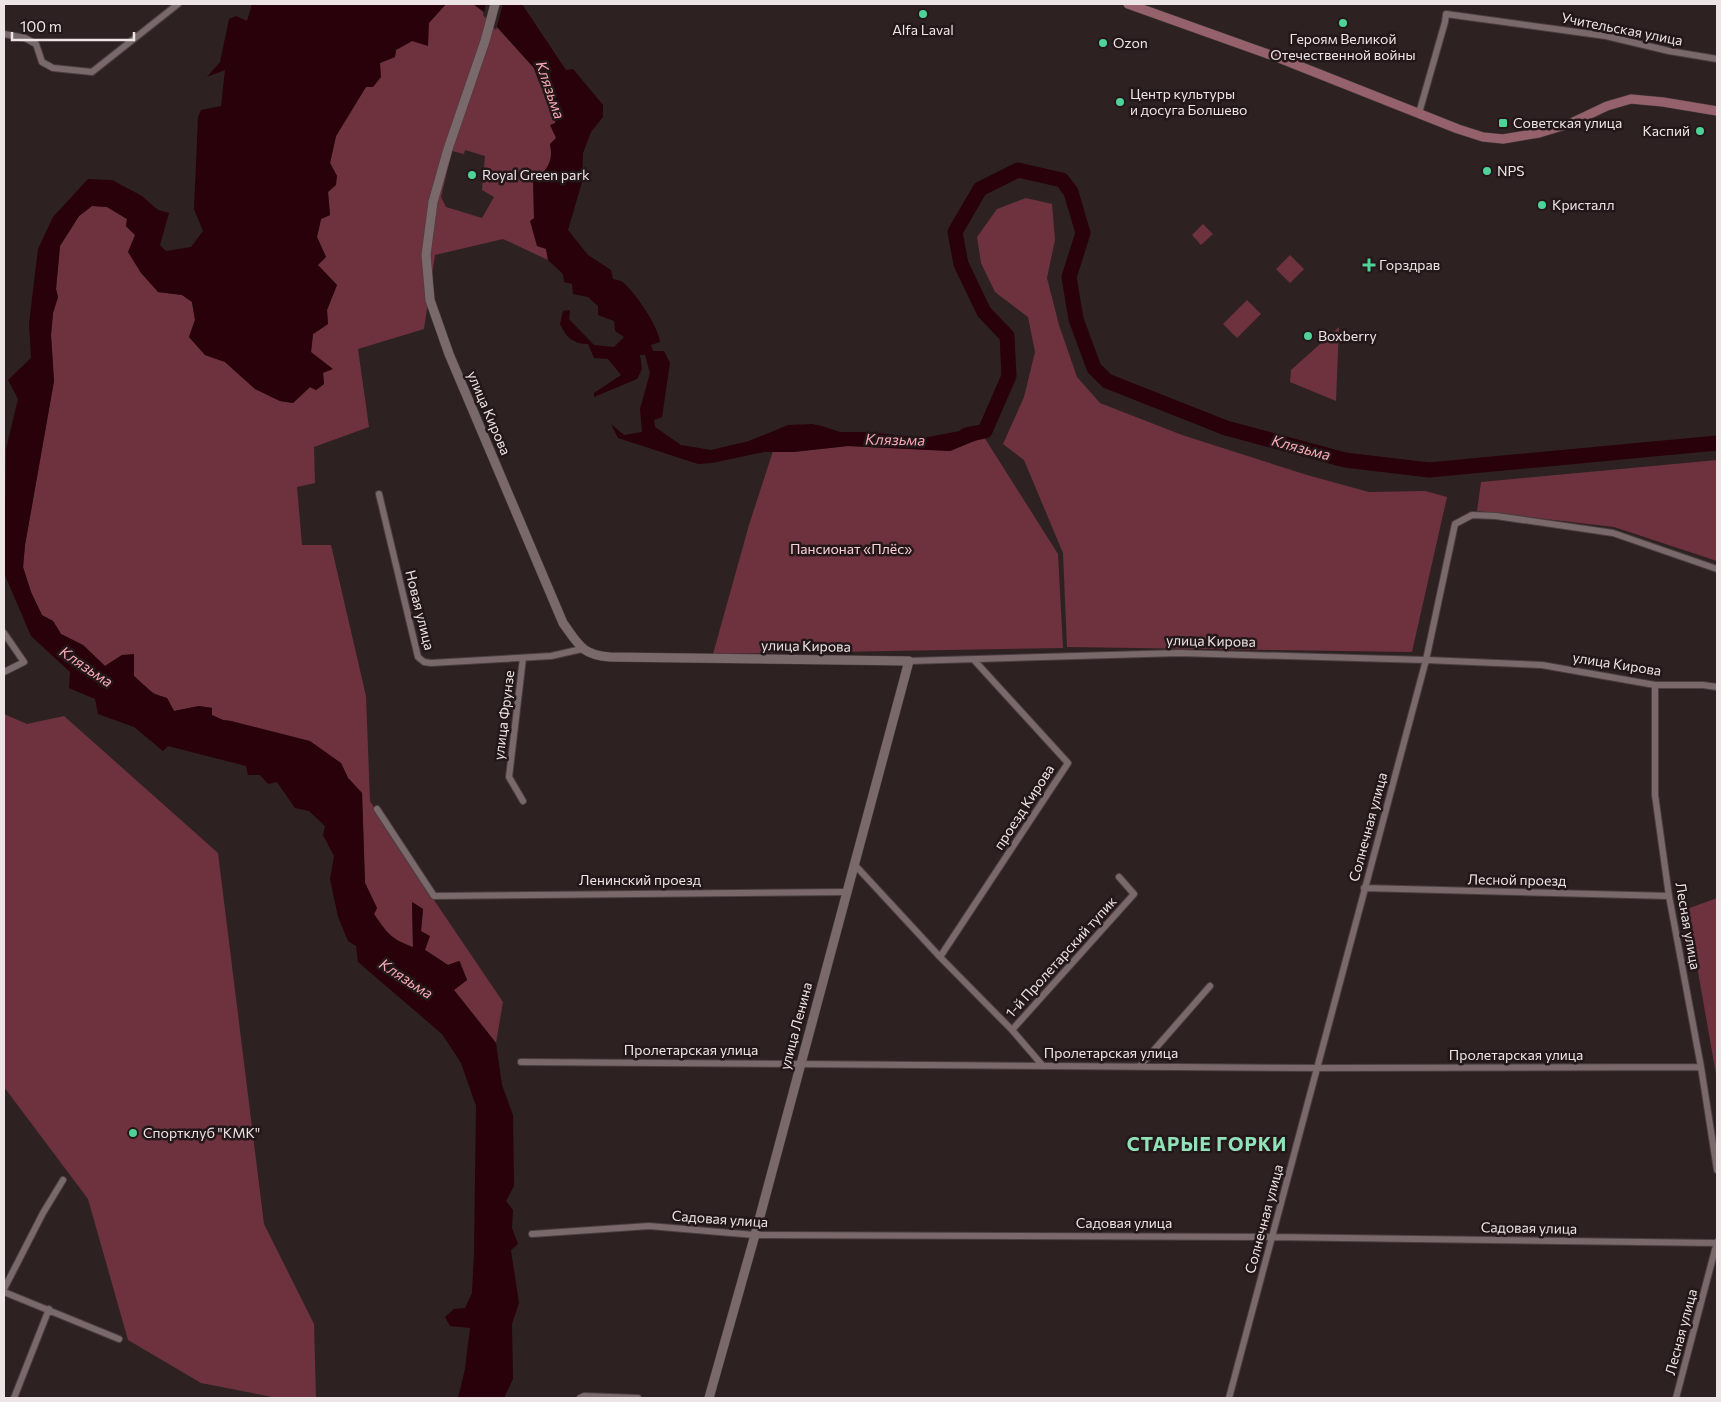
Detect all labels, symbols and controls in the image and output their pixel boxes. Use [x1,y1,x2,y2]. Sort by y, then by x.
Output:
marker: Alfa Laval [917,8,929,20]
street label: Учительская улица [1560,8,1684,49]
scale bar [12,10,135,42]
text: 100 m [20,17,62,35]
marker: Героям Великой Отечественной войны [1337,17,1349,29]
place label: Alfa Laval [892,21,954,38]
place label: Героям Великой Отечественной войны [1270,30,1416,63]
place label: Ozon [1113,34,1148,51]
marker: Ozon [1097,37,1109,49]
water label: Клязьма [533,58,569,121]
place label: Центр культуры и досуга Болшево [1130,85,1247,118]
marker: Центр культуры и досуга Болшево [1114,96,1126,108]
place label: Советская улица [1513,114,1622,131]
marker: Советская улица [1497,117,1509,129]
place label: Каспий [1642,122,1690,139]
marker: Каспий [1694,125,1706,137]
place label: NPS [1497,162,1525,179]
marker: NPS [1481,165,1493,177]
place label: Royal Green park [482,166,590,183]
marker: Royal Green park [466,169,478,181]
place label: Кристалл [1552,196,1615,213]
marker: Кристалл [1536,199,1548,211]
place label: Горздрав [1379,256,1440,273]
marker: Горздрав [1363,259,1375,271]
place label: Boxberry [1318,327,1377,344]
marker: Boxberry [1302,330,1314,342]
street label: улица Кирова [464,368,515,457]
water label: Клязьма [865,429,925,449]
water label: Клязьма [1270,431,1333,464]
park label: Пансионат «Плёс» [790,540,912,557]
street label: Новая улица [402,568,439,652]
street label: улица Кирова [1166,631,1256,650]
street label: улица Кирова [761,636,851,655]
water label: Клязьма [57,642,117,691]
street label: улица Кирова [1571,648,1663,679]
street label: улица Фрунзе [490,669,517,761]
street label: проезд Кирова [990,761,1057,853]
street label: Солнечная улица [1345,770,1390,883]
street label: Лесной проезд [1467,870,1567,889]
street label: Ленинский проезд [579,871,701,888]
street label: Лесная улица [1672,881,1705,971]
street label: 1-й Пролетарский тупик [1002,892,1120,1021]
water label: Клязьма [376,954,437,1002]
street label: улица Ленина [776,980,815,1072]
street label: Пролетарская улица [624,1041,758,1058]
street label: Пролетарская улица [1044,1044,1178,1061]
street label: Пролетарская улица [1449,1046,1583,1063]
place label: Спортклуб "КМК" [143,1124,260,1141]
marker: Спортклуб "КМК" [127,1127,139,1139]
district label: СТАРЫЕ ГОРКИ [1127,1132,1287,1155]
street label: Солнечная улица [1241,1162,1286,1275]
street label: Садовая улица [671,1207,769,1230]
street label: Садовая улица [1076,1214,1172,1231]
street label: Садовая улица [1481,1218,1577,1237]
street label: Лесная улица [1661,1287,1700,1377]

